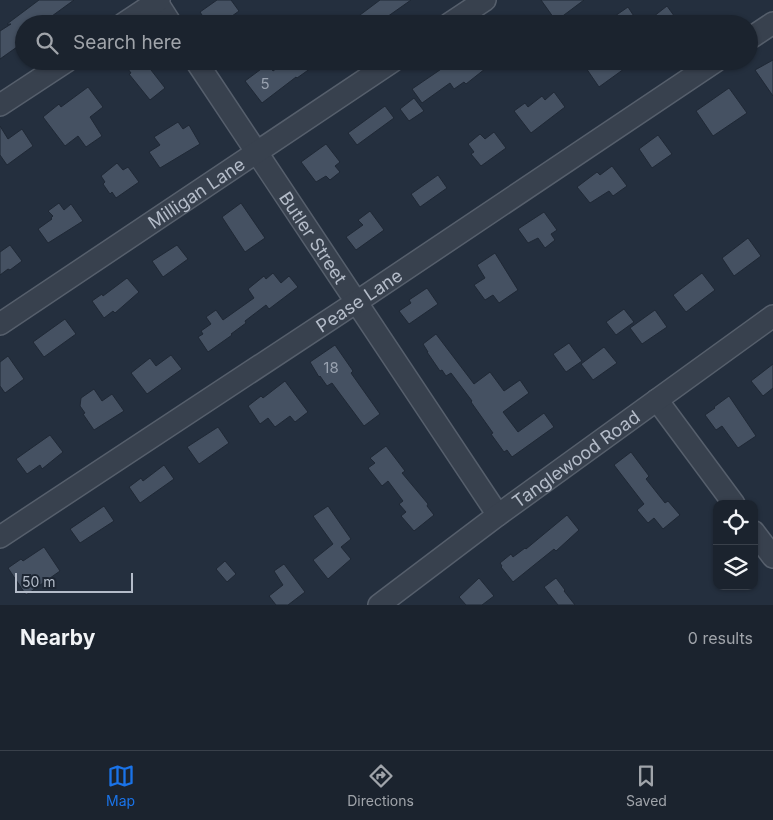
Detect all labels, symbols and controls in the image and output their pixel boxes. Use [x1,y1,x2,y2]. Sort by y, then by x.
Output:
search box [15,15,758,70]
icon: search [33,29,61,57]
text: Search here [73,31,182,54]
house number: 5 [260,74,270,93]
street label: Milligan Lane [144,153,249,233]
street label: Butler Street [275,188,352,287]
street label: Pease Lane [312,264,406,336]
house number: 18 [323,358,339,377]
street label: Tanglewood Road [508,406,643,512]
map controls [713,500,758,590]
button: locate [713,500,758,545]
button: layers [713,545,758,590]
scale bar [15,570,132,593]
text: 50 m [22,573,56,590]
text: Nearby [20,625,95,650]
text: 0 results [688,628,753,648]
tab: Map [106,762,135,809]
tab: Directions [347,762,414,809]
tab: Saved [626,762,667,809]

